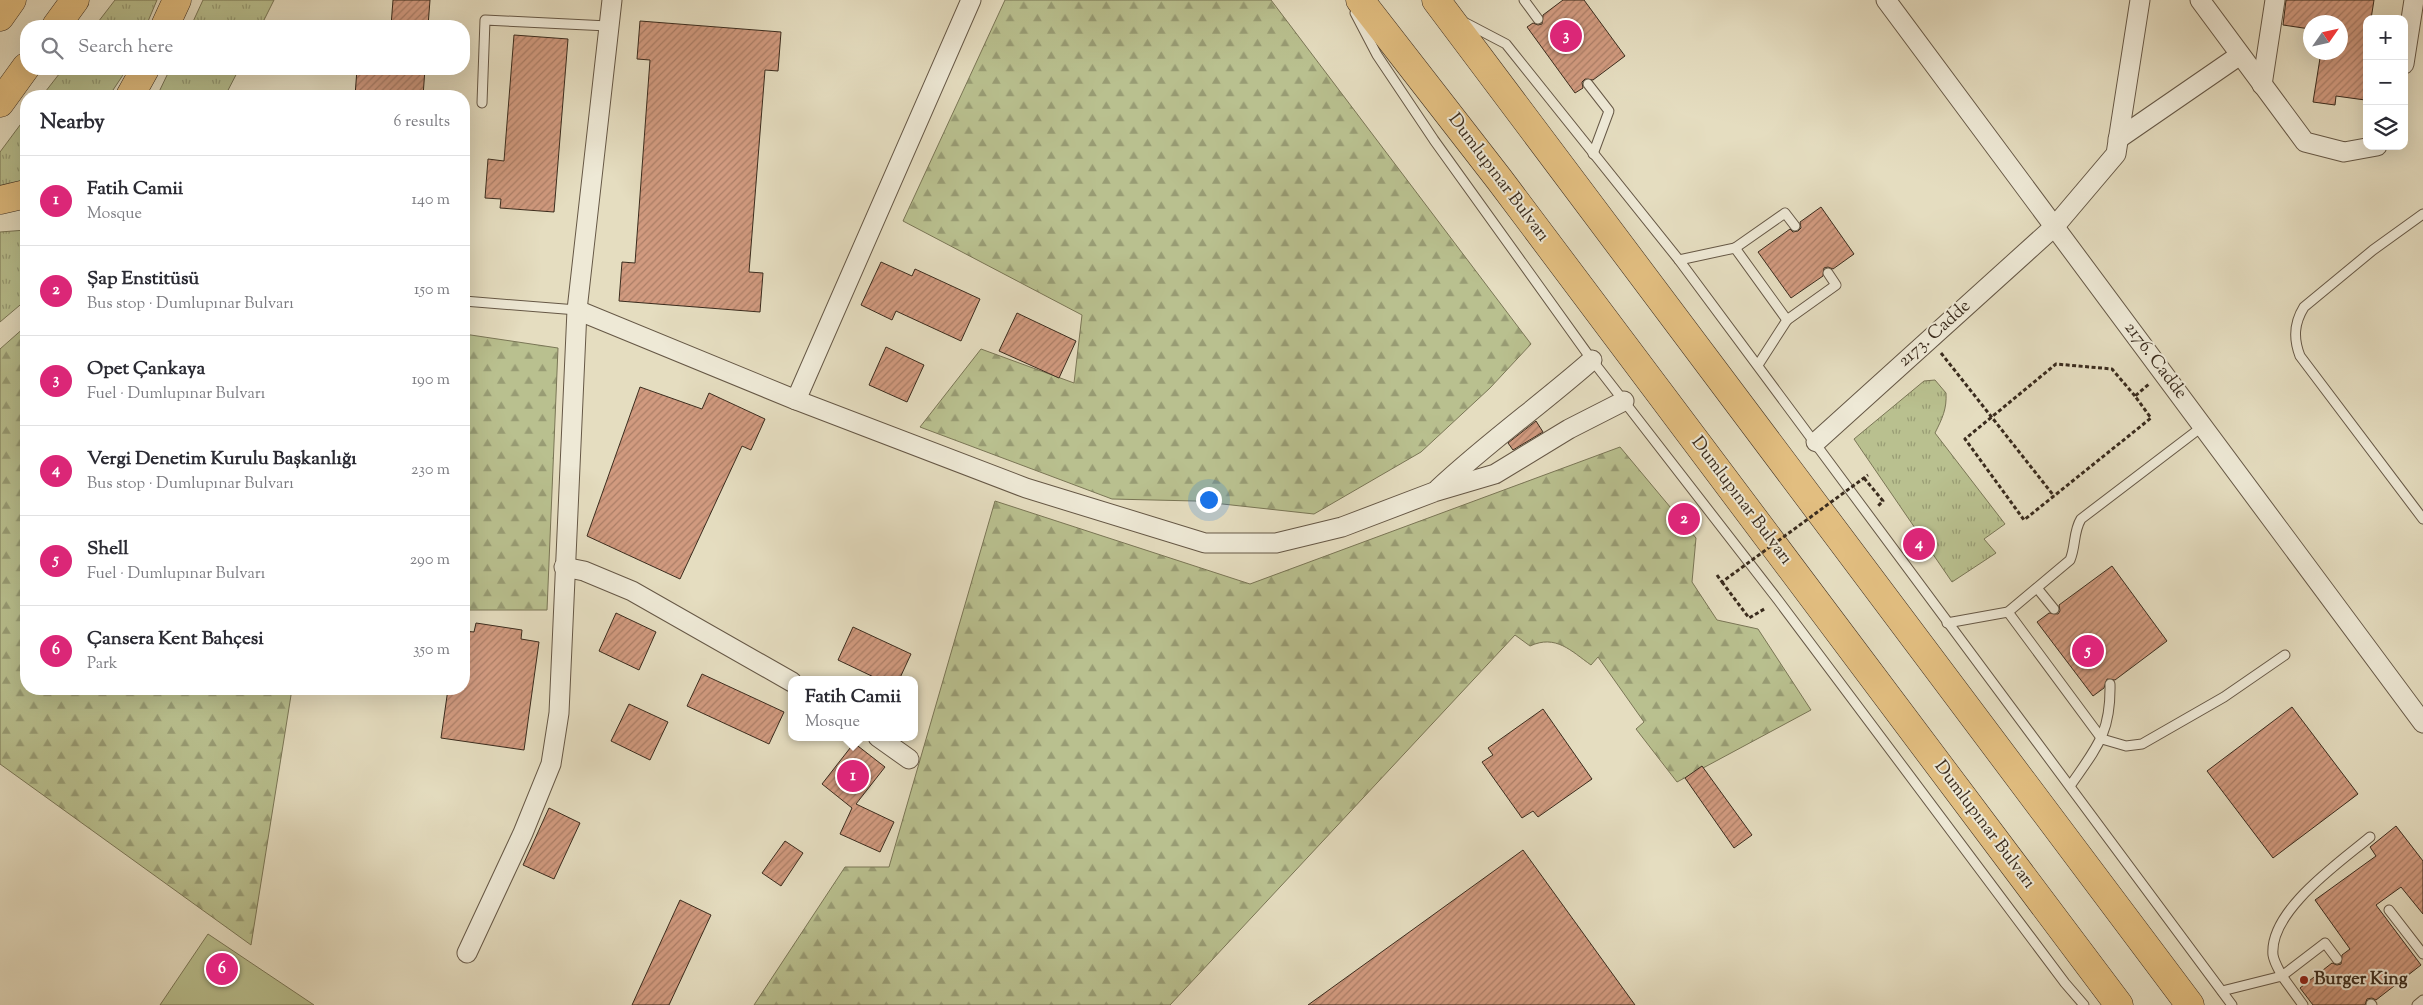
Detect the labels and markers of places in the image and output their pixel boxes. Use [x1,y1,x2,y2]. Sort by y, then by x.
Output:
pin: 3 [1550,17,1582,55]
pin: 2 [1668,500,1700,538]
pin: 4 [1903,525,1935,563]
pin: 5 [2072,632,2104,670]
pin: 1 [837,757,869,795]
pin: 6 [206,950,238,988]
place label: Burger King [2314,967,2408,993]
marker: Burger King [2298,974,2310,986]

